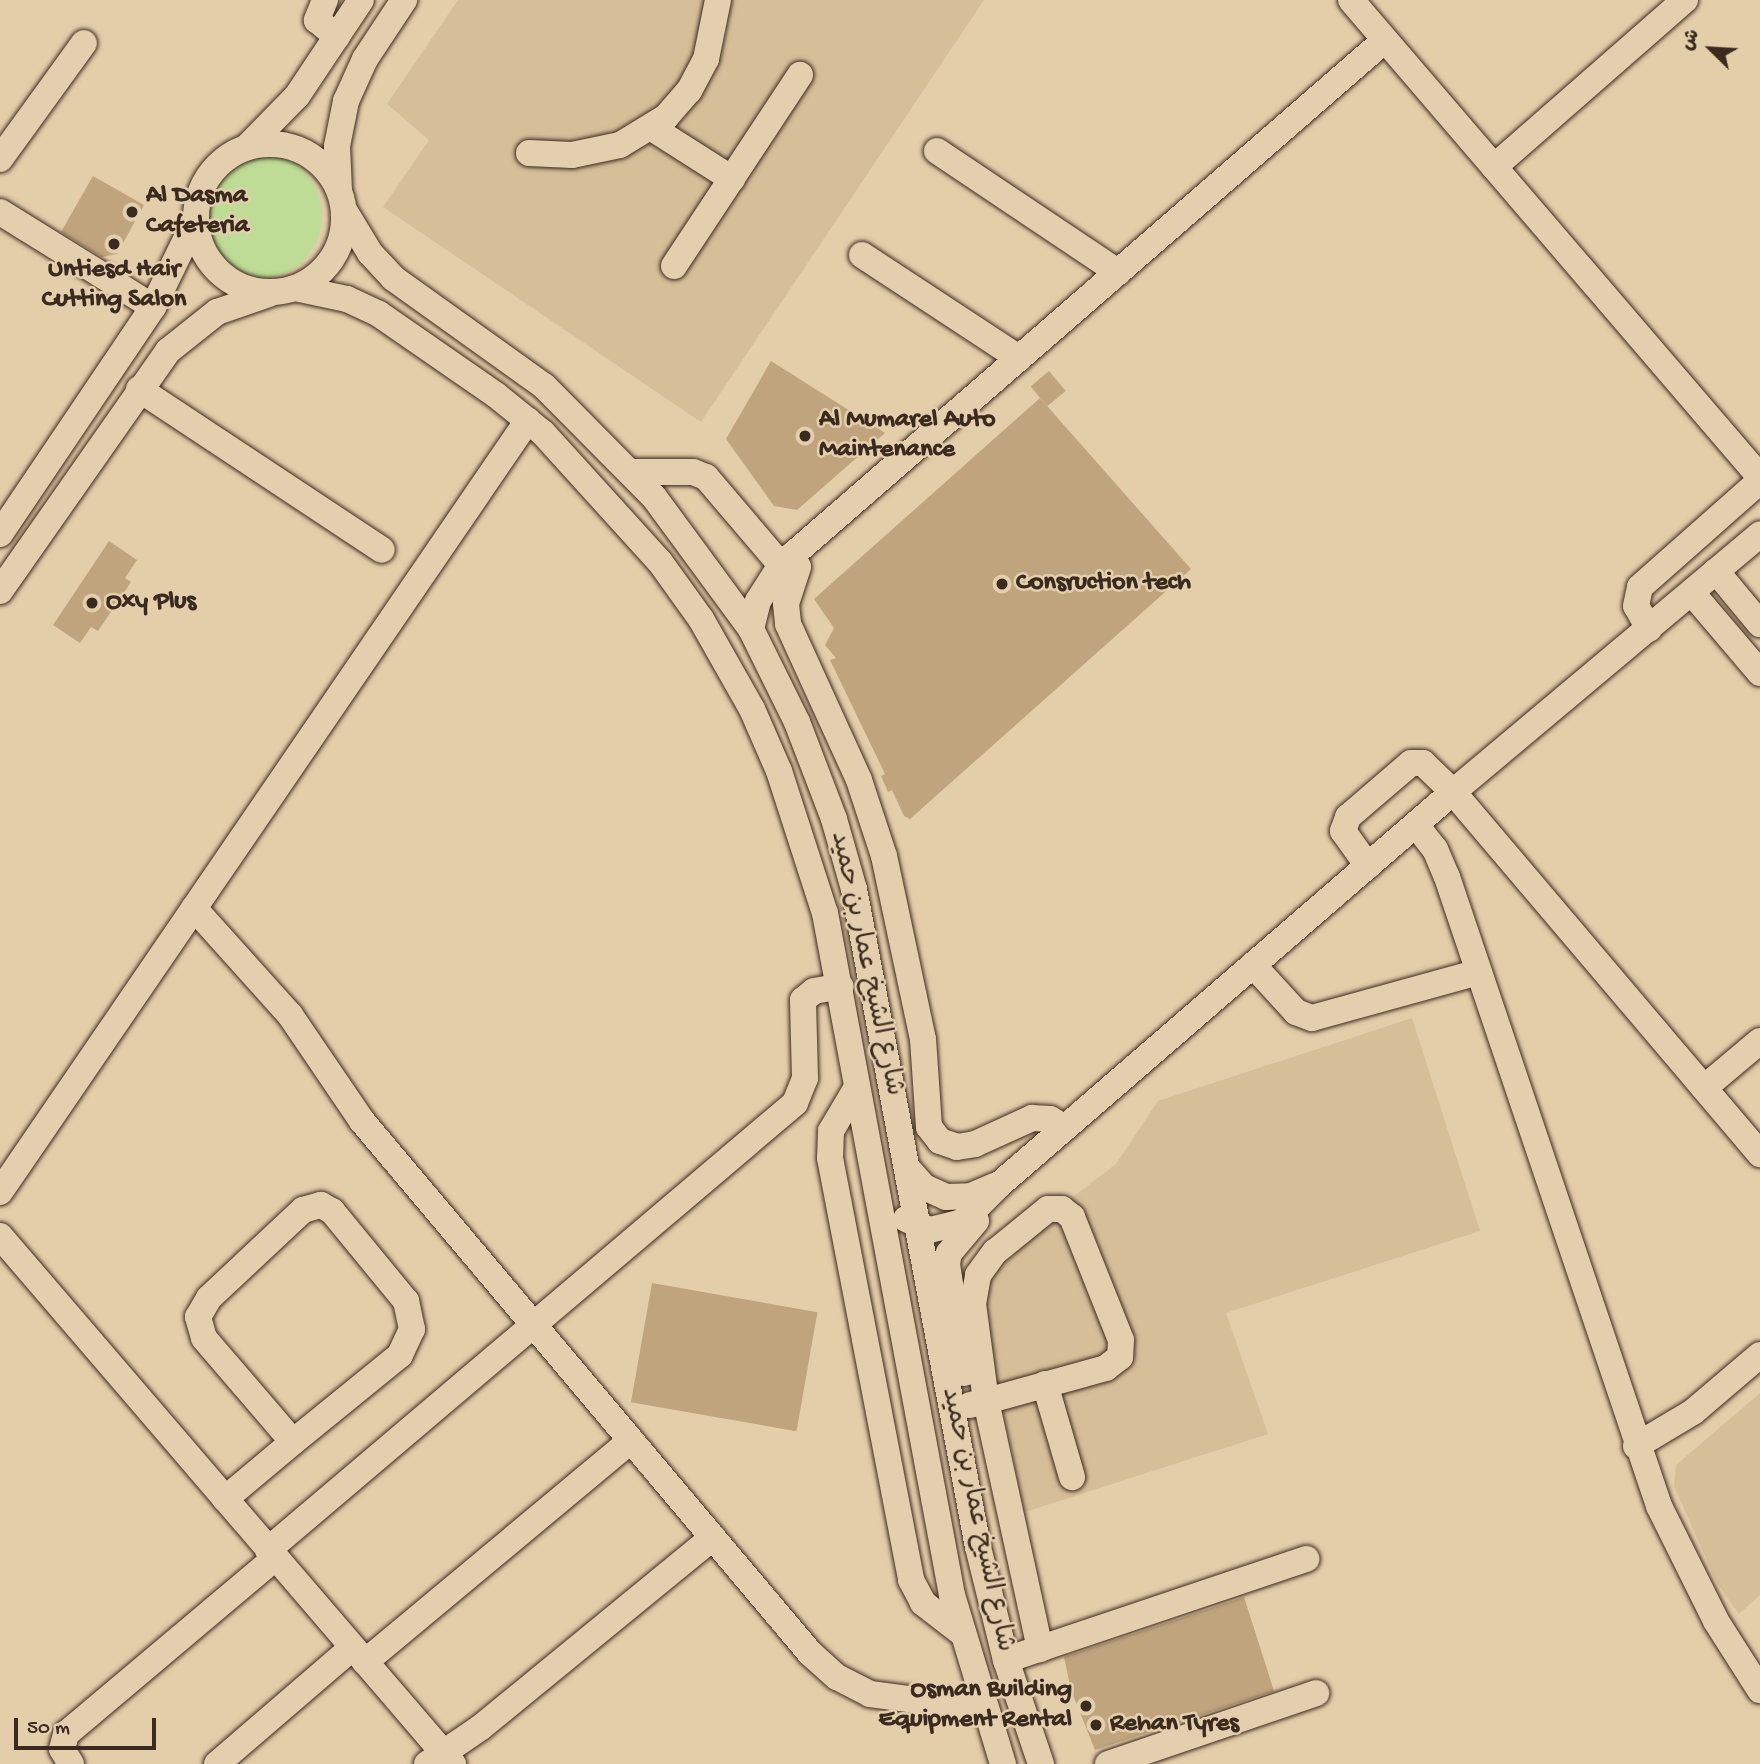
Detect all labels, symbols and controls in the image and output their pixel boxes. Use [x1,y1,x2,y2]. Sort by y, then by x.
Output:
north arrow [1676,14,1746,84]
text: ش [1677,26,1706,54]
place label: Al Dasma Cafeteria [146,181,249,242]
marker: Al Dasma Cafeteria [124,204,140,220]
marker: Untiesd Hair Cutting Salon [106,236,122,252]
place label: Untiesd Hair Cutting Salon [42,255,186,316]
place label: Al Mumarel Auto Maintenance [819,405,996,466]
marker: Al Mumarel Auto Maintenance [797,428,813,444]
place label: Consruction tech [1016,568,1191,600]
marker: Consruction tech [994,576,1010,592]
place label: Oxy Plus [106,587,196,619]
marker: Oxy Plus [84,595,100,611]
street label: شارع الشيخ عمار بن حميد [822,829,908,1099]
street label: شارع الشيخ عمار بن حميد [933,1385,1019,1655]
place label: Osman Building Equipment Rental [878,1675,1072,1736]
marker: Osman Building Equipment Rental [1078,1698,1094,1714]
scale bar [18,1704,159,1748]
place label: Rehan Tyres [1110,1709,1239,1741]
text: 50 m [27,1717,70,1742]
marker: Rehan Tyres [1088,1717,1104,1733]

